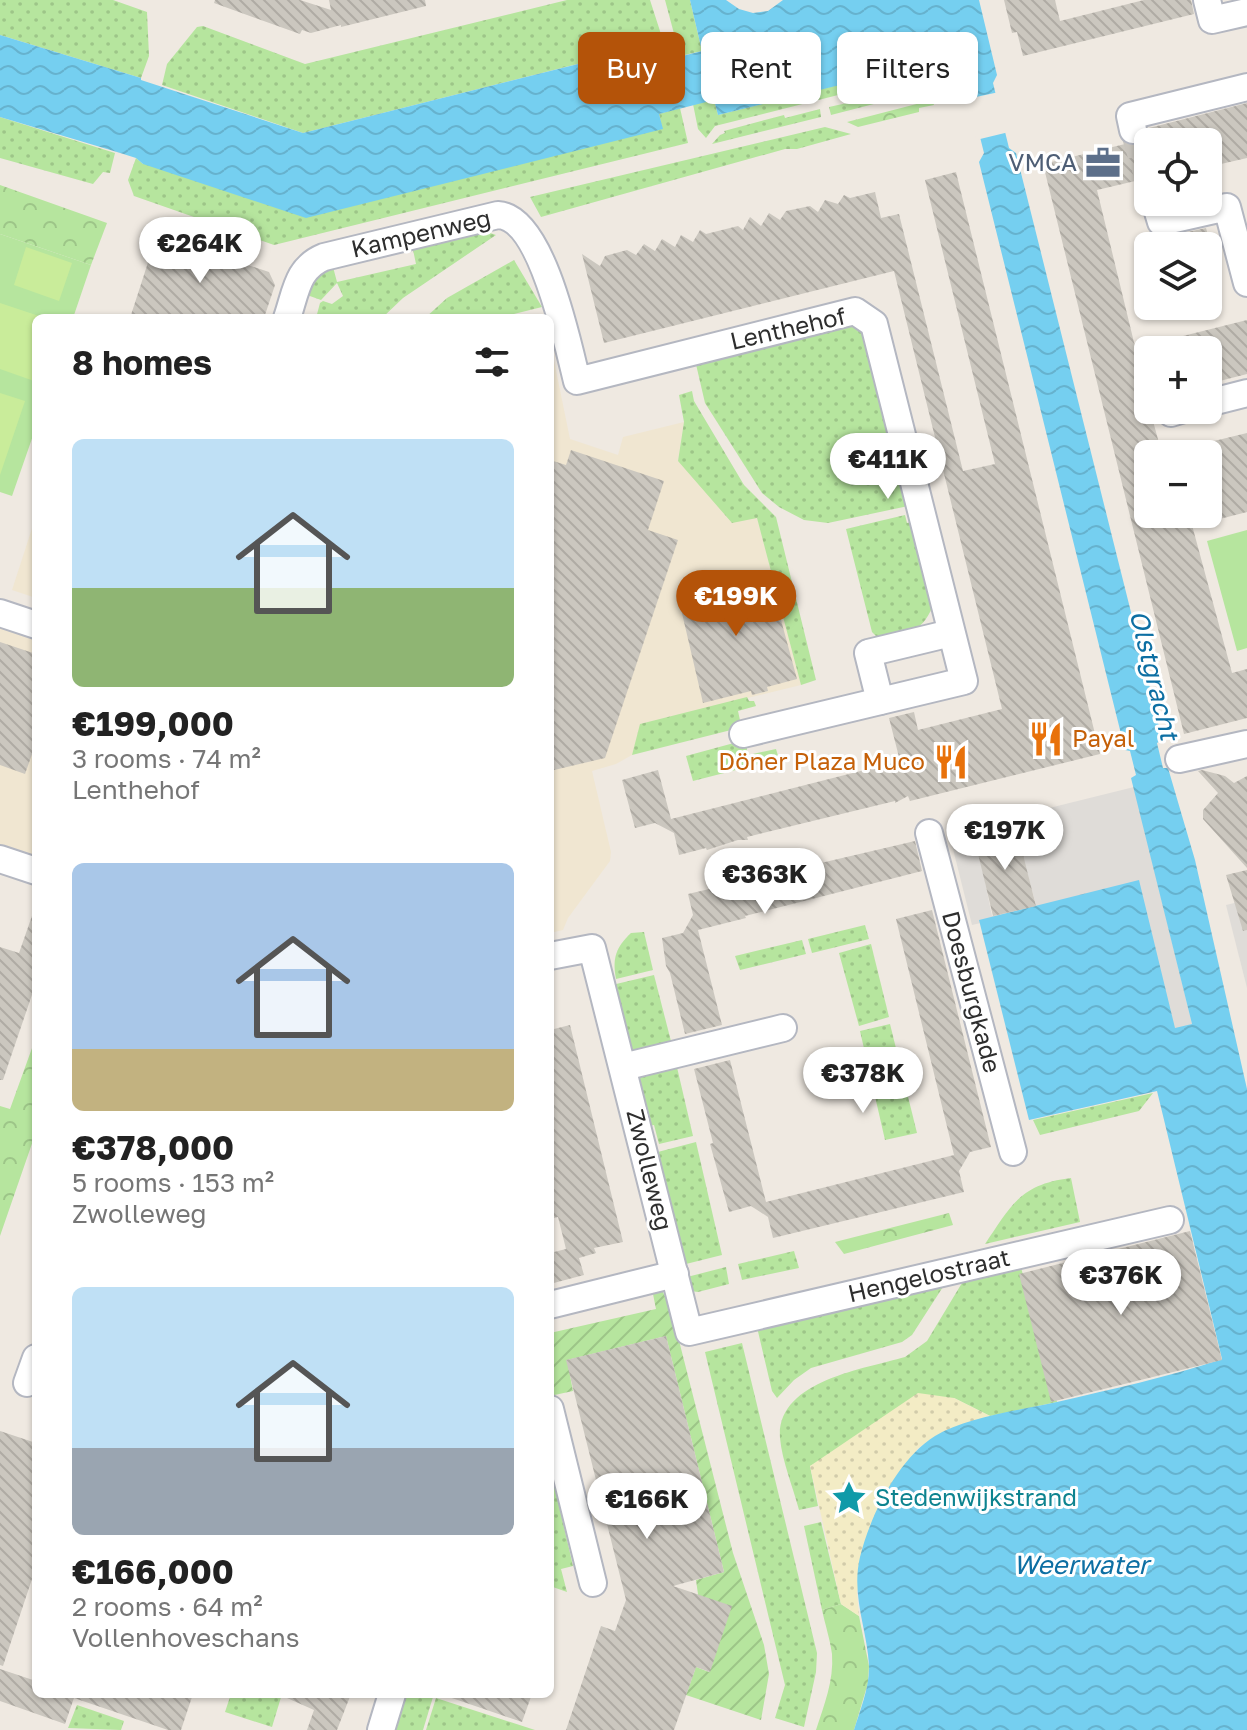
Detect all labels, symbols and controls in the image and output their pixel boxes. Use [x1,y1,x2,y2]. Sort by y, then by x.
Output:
chip: Buy [578,32,685,104]
chip: Rent [701,32,821,104]
chip: Filters [837,32,978,104]
map controls [1134,128,1222,528]
button: locate [1134,128,1222,216]
office icon: VMCA [1084,144,1122,182]
place label: VMCA [1008,147,1077,176]
street label: Kampenweg [348,202,493,263]
pin: €264K [144,217,256,285]
text: €264K [157,227,243,258]
button: layers [1134,232,1222,320]
street label: Lenthehof [727,300,849,355]
button: + [1134,336,1222,424]
icon: filters [470,340,514,384]
text: 8 homes [72,342,212,382]
pin: €411K [832,433,944,501]
button: − [1134,440,1222,528]
text: €411K [848,443,928,474]
icon: home [221,491,365,635]
pin: €199K [680,570,792,638]
text: €199K [694,580,778,611]
water label: Olstgracht [1123,607,1186,745]
text: €199,000 [72,703,234,743]
restaurant icon: Payal [1027,720,1065,758]
place label: Payal [1072,723,1135,752]
text: 3 rooms · 74 m² [72,743,261,774]
restaurant icon: Döner Plaza Muco [932,743,970,781]
place label: Döner Plaza Muco [718,746,925,775]
text: Lenthehof [72,774,200,805]
pin: €197K [949,804,1061,872]
text: €197K [964,814,1046,845]
pin: €363K [709,848,821,916]
text: €363K [722,858,808,889]
street label: Doesburgkade [937,907,1008,1076]
icon: home [221,915,365,1059]
pin: €378K [807,1047,919,1115]
text: €378K [821,1057,905,1088]
street label: Zwolleweg [621,1106,680,1233]
text: €378,000 [72,1127,234,1167]
text: 5 rooms · 153 m² [72,1167,274,1198]
text: Zwolleweg [72,1198,207,1229]
street label: Hengelostraat [845,1242,1012,1307]
pin: €376K [1065,1249,1177,1317]
text: €376K [1079,1259,1163,1290]
icon: home [221,1339,365,1483]
pin: €166K [591,1473,703,1541]
place icon: Stedenwijkstrand [830,1479,868,1517]
place label: Stedenwijkstrand [875,1482,1077,1511]
text: €166K [605,1483,689,1514]
water label: Weerwater [1013,1549,1153,1580]
text: €166,000 [72,1551,234,1591]
text: 2 rooms · 64 m² [72,1591,263,1622]
text: Vollenhoveschans [72,1622,300,1653]

